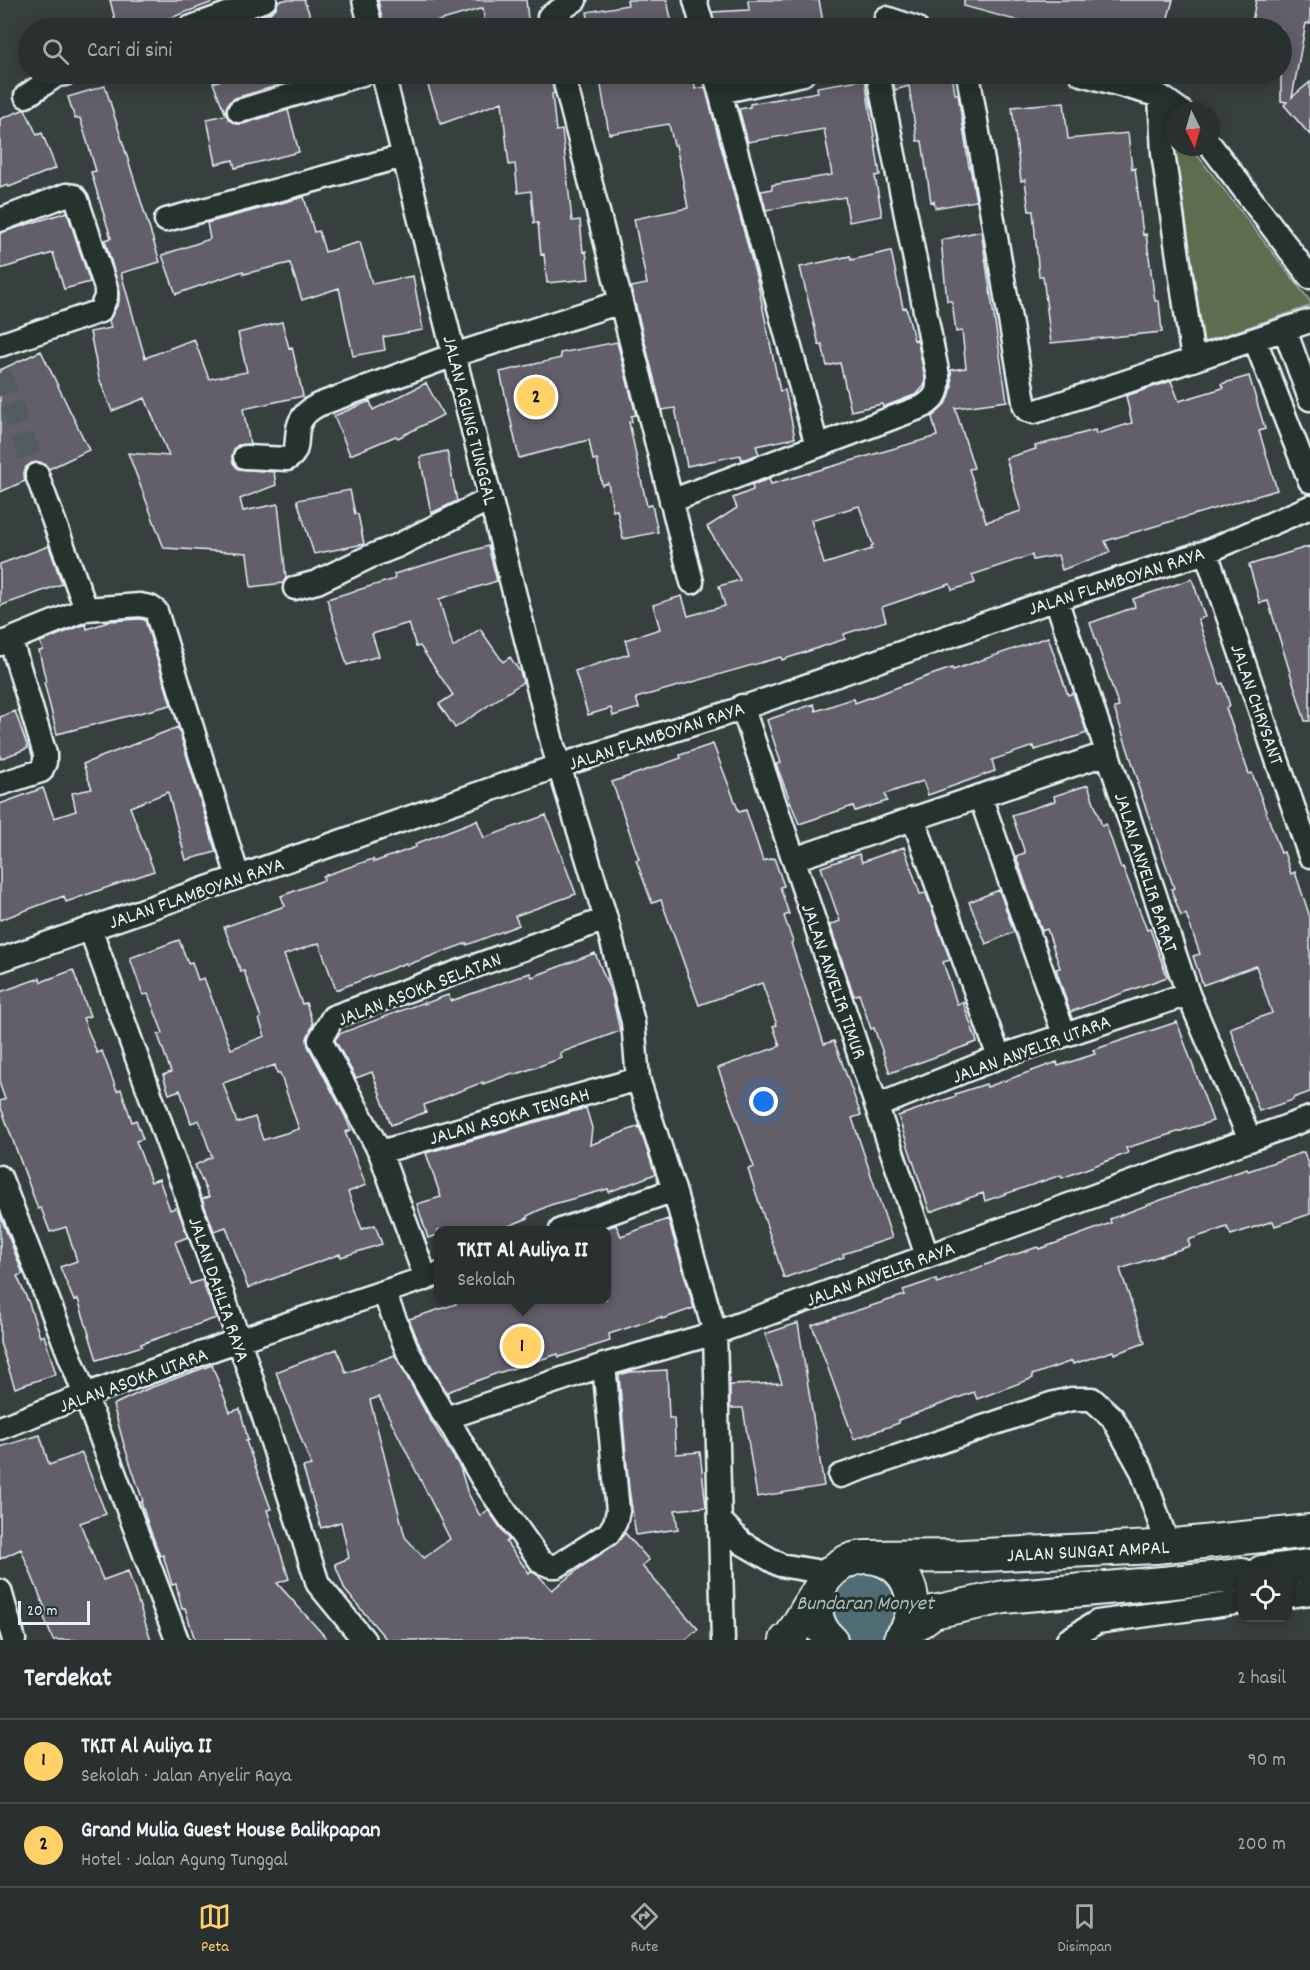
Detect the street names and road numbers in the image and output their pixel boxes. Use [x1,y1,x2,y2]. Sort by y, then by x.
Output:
street label: JALAN AGUNG TUNGGAL [433,333,503,508]
street label: JALAN FLAMBOYAN RAYA [1025,541,1209,625]
street label: JALAN CHRYSANT [1221,641,1289,769]
street label: JALAN FLAMBOYAN RAYA [565,696,749,780]
street label: JALAN ANYELIR BARAT [1105,789,1183,957]
street label: JALAN FLAMBOYAN RAYA [105,852,289,938]
street label: JALAN ANYELIR TIMUR [792,900,872,1064]
street label: JALAN ASOKA SELATAN [334,947,506,1035]
street label: JALAN ANYELIR UTARA [949,1009,1115,1093]
street label: JALAN ASOKA TENGAH [426,1082,593,1154]
street label: JALAN DAHLIA RAYA [179,1214,255,1366]
street label: JALAN ANYELIR RAYA [803,1236,959,1316]
street label: JALAN ASOKA UTARA [55,1342,213,1422]
street label: JALAN SUNGAI AMPAL [1006,1535,1170,1571]

